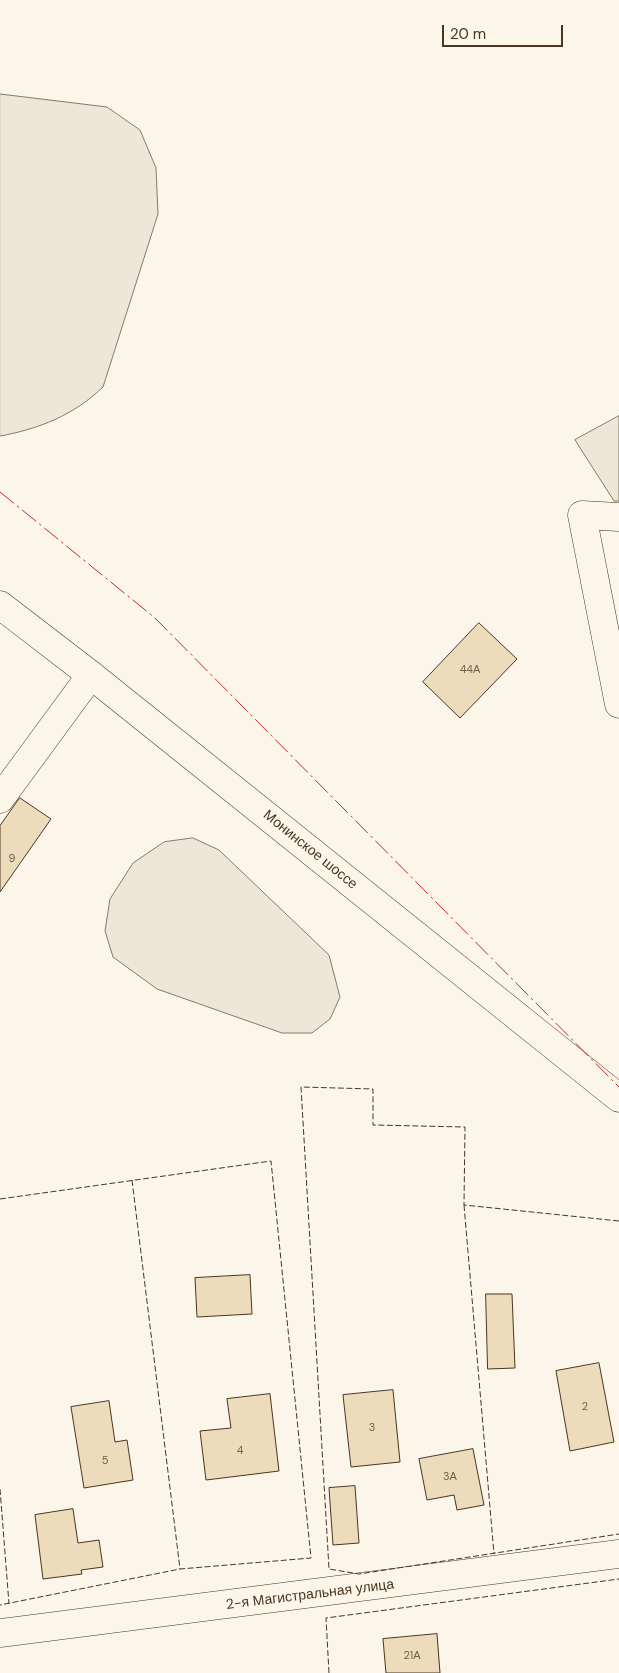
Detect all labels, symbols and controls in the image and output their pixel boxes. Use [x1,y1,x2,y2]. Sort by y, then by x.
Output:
scale bar [444,15,565,47]
text: 20 m [450,24,486,44]
house number: 44А [460,663,480,677]
street label: Монинское шоссе [260,807,360,893]
house number: 9 [9,852,15,866]
house number: 2 [582,1400,588,1414]
house number: 3 [369,1421,375,1435]
house number: 4 [237,1444,243,1458]
house number: 5 [102,1454,108,1468]
house number: 3А [443,1470,457,1484]
street label: 2-я Магистральная улица [225,1576,395,1614]
house number: 21А [403,1649,421,1663]

